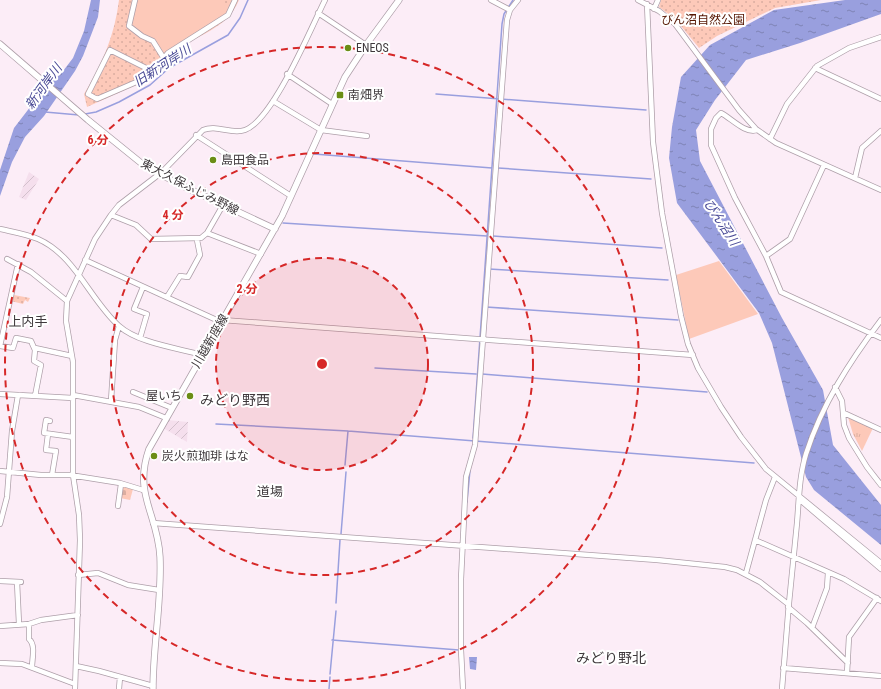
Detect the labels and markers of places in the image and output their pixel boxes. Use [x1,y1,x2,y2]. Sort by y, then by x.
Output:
place label: ENEOS [356,41,389,55]
marker: ENEOS [343,43,353,53]
place label: 南畑界 [348,88,384,102]
marker: 南畑界 [335,90,345,100]
place label: 島田食品 [221,153,269,167]
marker: 島田食品 [208,155,218,165]
centre of rings [315,357,329,371]
place label: 屋いち [146,389,182,403]
marker: 屋いち [185,391,195,401]
place label: 炭火煎珈琲 はな [162,449,249,463]
marker: 炭火煎珈琲 はな [149,451,159,461]

